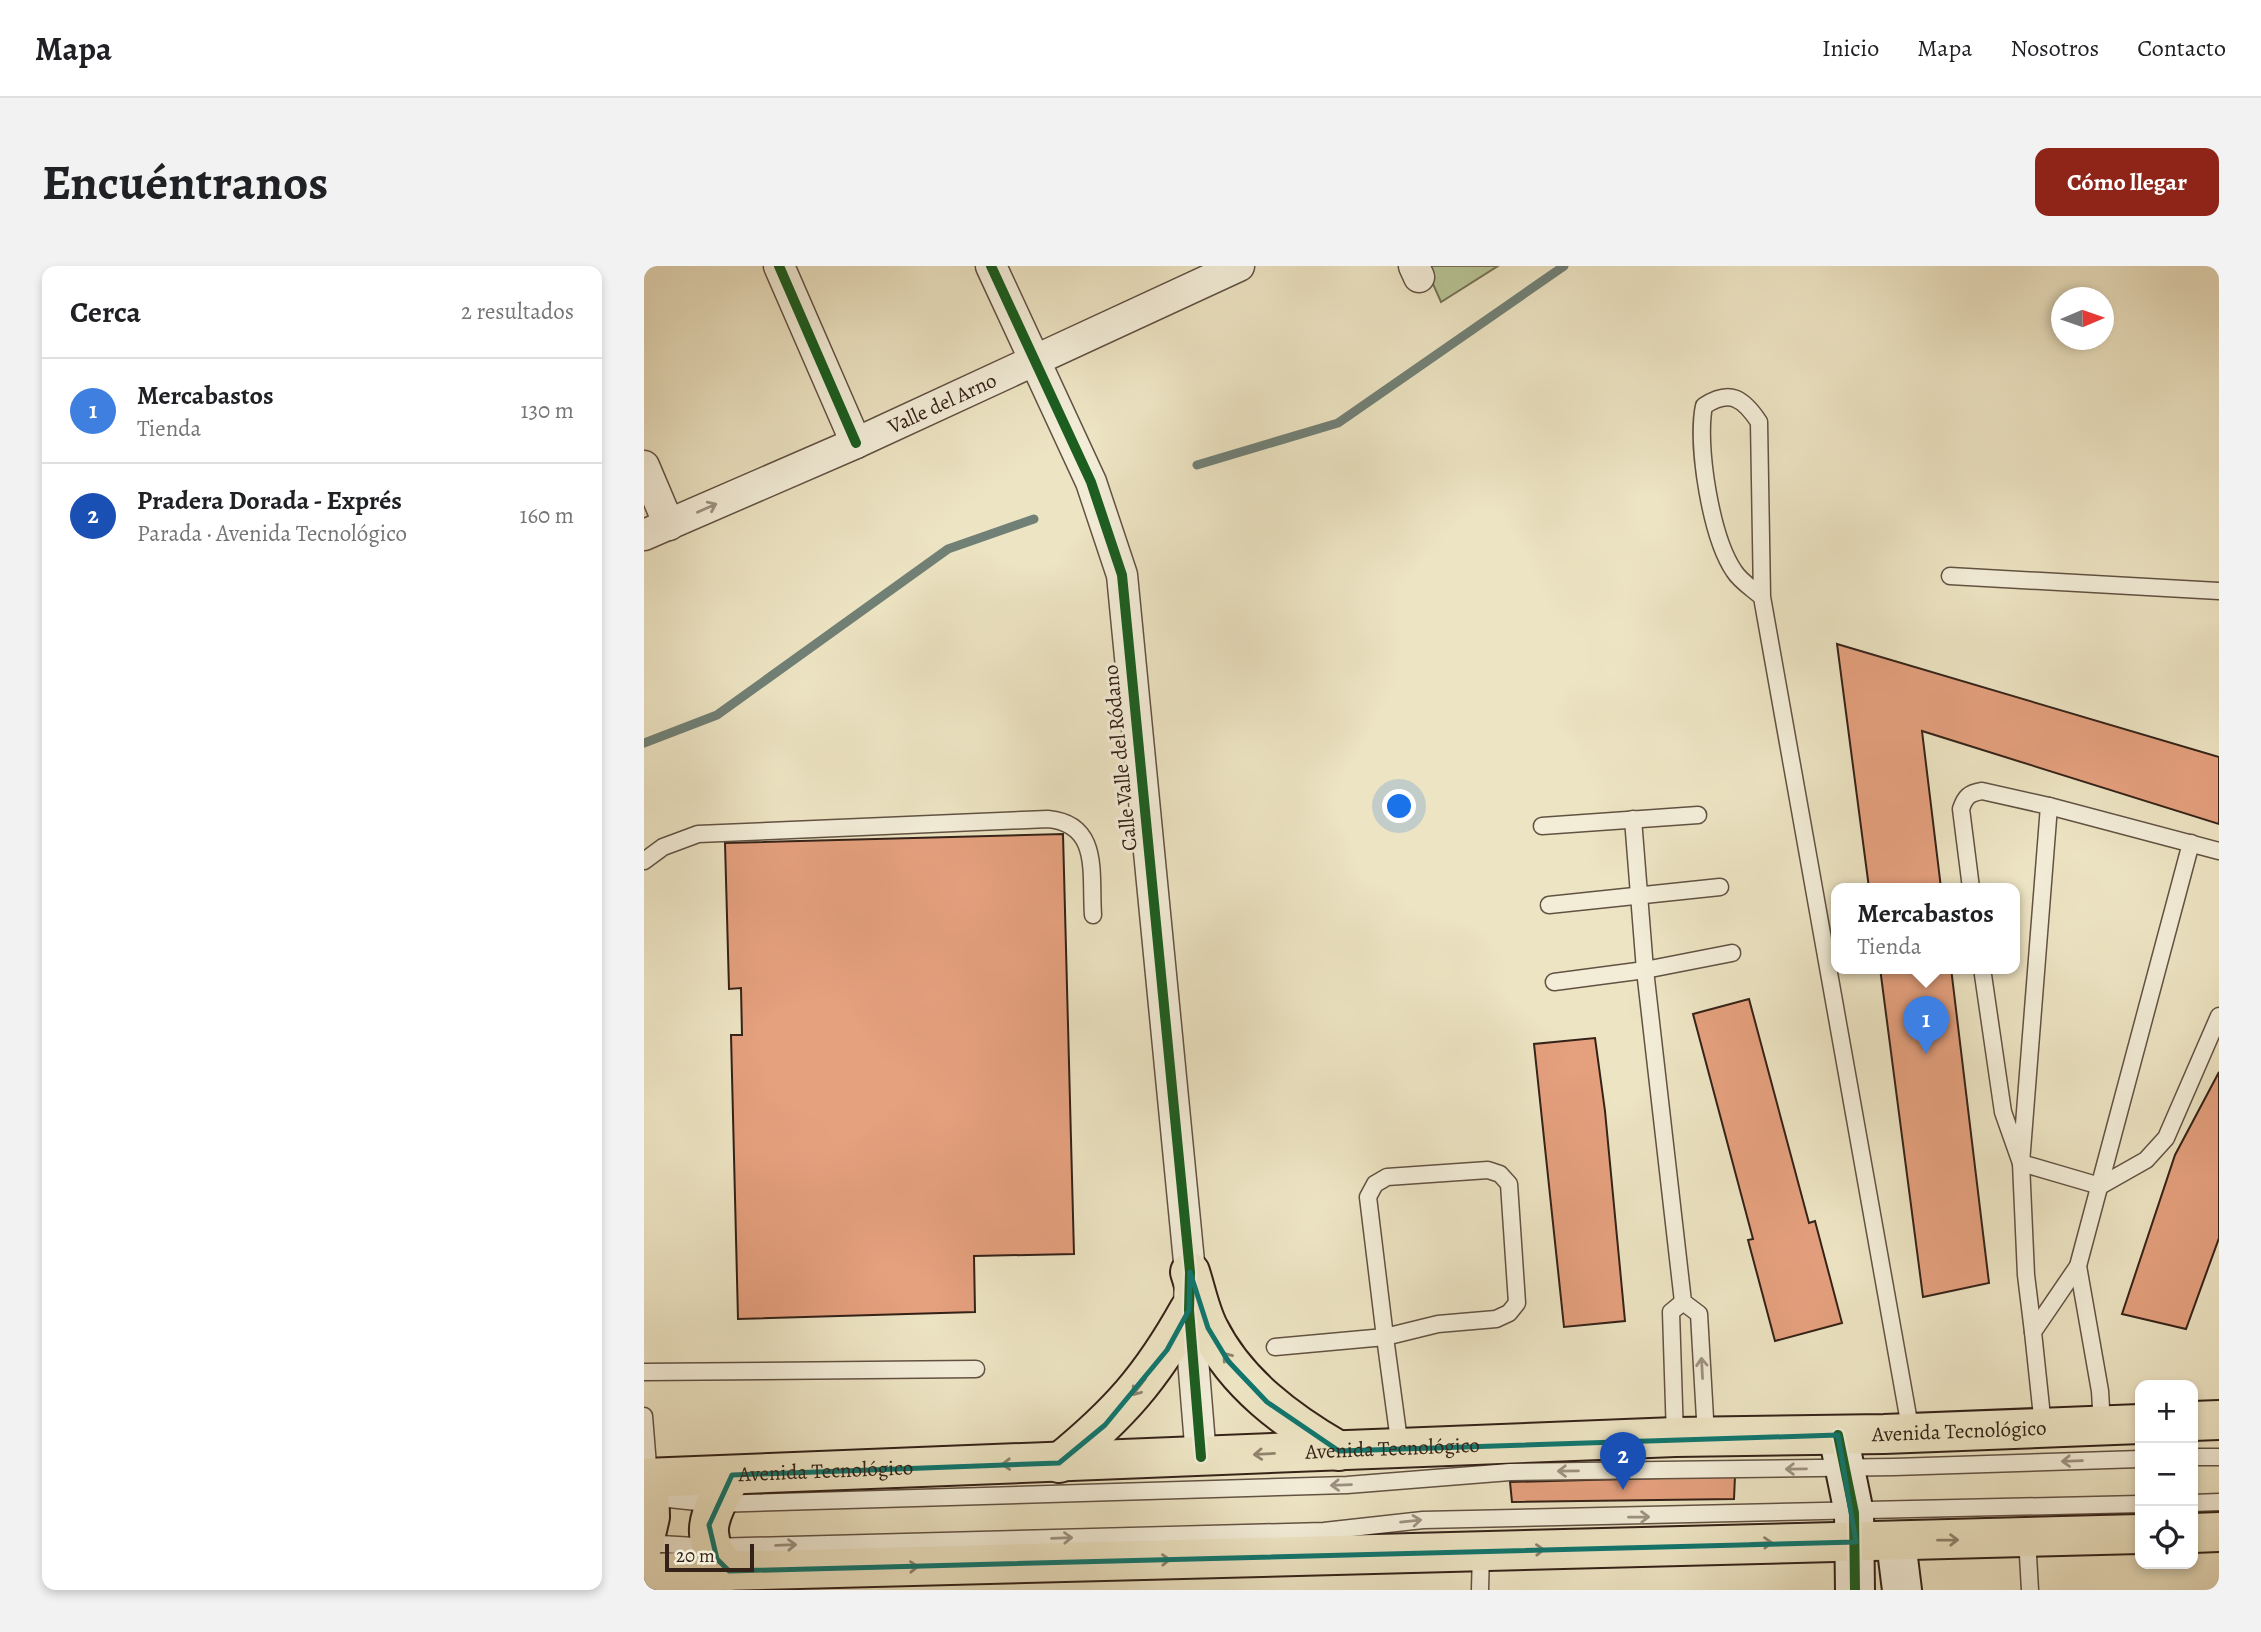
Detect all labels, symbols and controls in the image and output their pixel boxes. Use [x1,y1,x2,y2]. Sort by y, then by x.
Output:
text: Mapa [35,26,112,71]
text: Inicio [1822,32,1879,64]
text: Mapa [1917,32,1972,64]
text: Nosotros [2010,32,2099,64]
text: Contacto [2137,32,2226,64]
button: Cómo llegar [2035,148,2219,216]
text: Encuéntranos [42,149,328,216]
north arrow [2051,287,2114,350]
text: Cerca [70,292,141,332]
text: 2 resultados [461,296,574,327]
street label: Valle del Arno [882,366,1001,441]
text: Mercabastos [137,378,274,413]
text: 1 [89,395,97,426]
text: 130 m [521,395,574,426]
text: Tienda [137,413,201,444]
text: Pradera Dorada - Exprés [137,483,402,518]
text: 2 [87,500,99,531]
text: 160 m [520,500,574,531]
one-way arrow [695,501,717,514]
text: Parada · Avenida Tecnológico [137,518,407,549]
street label: Calle Valle del Ródano [1096,663,1144,853]
your location [1382,789,1416,823]
popup [1831,883,2020,974]
text: Mercabastos [1857,896,1994,931]
text: Tienda [1857,931,1922,962]
pin: 1 [1903,996,1949,1054]
one-way arrow [1222,1353,1238,1371]
one-way arrow [1695,1357,1708,1380]
one-way arrow [1131,1378,1146,1396]
map controls [2135,1380,2198,1569]
button: + [2135,1380,2198,1443]
street label: Avenida Tecnológico [1871,1414,2047,1448]
street label: Avenida Tecnológico [1304,1431,1480,1466]
pin: 2 [1600,1432,1646,1490]
button: − [2135,1443,2198,1506]
one-way arrow [1253,1448,1276,1461]
street label: Avenida Tecnológico [737,1453,914,1488]
one-way arrow [2061,1455,2084,1468]
one-way arrow [1001,1458,1024,1471]
one-way arrow [1784,1462,1807,1475]
one-way arrow [1557,1464,1580,1478]
one-way arrow [1330,1479,1353,1492]
button: locate [2135,1506,2198,1569]
one-way arrow [1627,1510,1650,1524]
one-way arrow [1400,1515,1422,1528]
one-way arrow [1050,1531,1073,1544]
one-way arrow [1937,1533,1960,1546]
one-way arrow [1750,1536,1773,1550]
one-way arrow [774,1539,797,1552]
scale bar [665,1541,754,1573]
text: 20 m [676,1543,715,1569]
one-way arrow [1523,1543,1546,1556]
one-way arrow [1148,1553,1171,1567]
one-way arrow [896,1560,919,1573]

